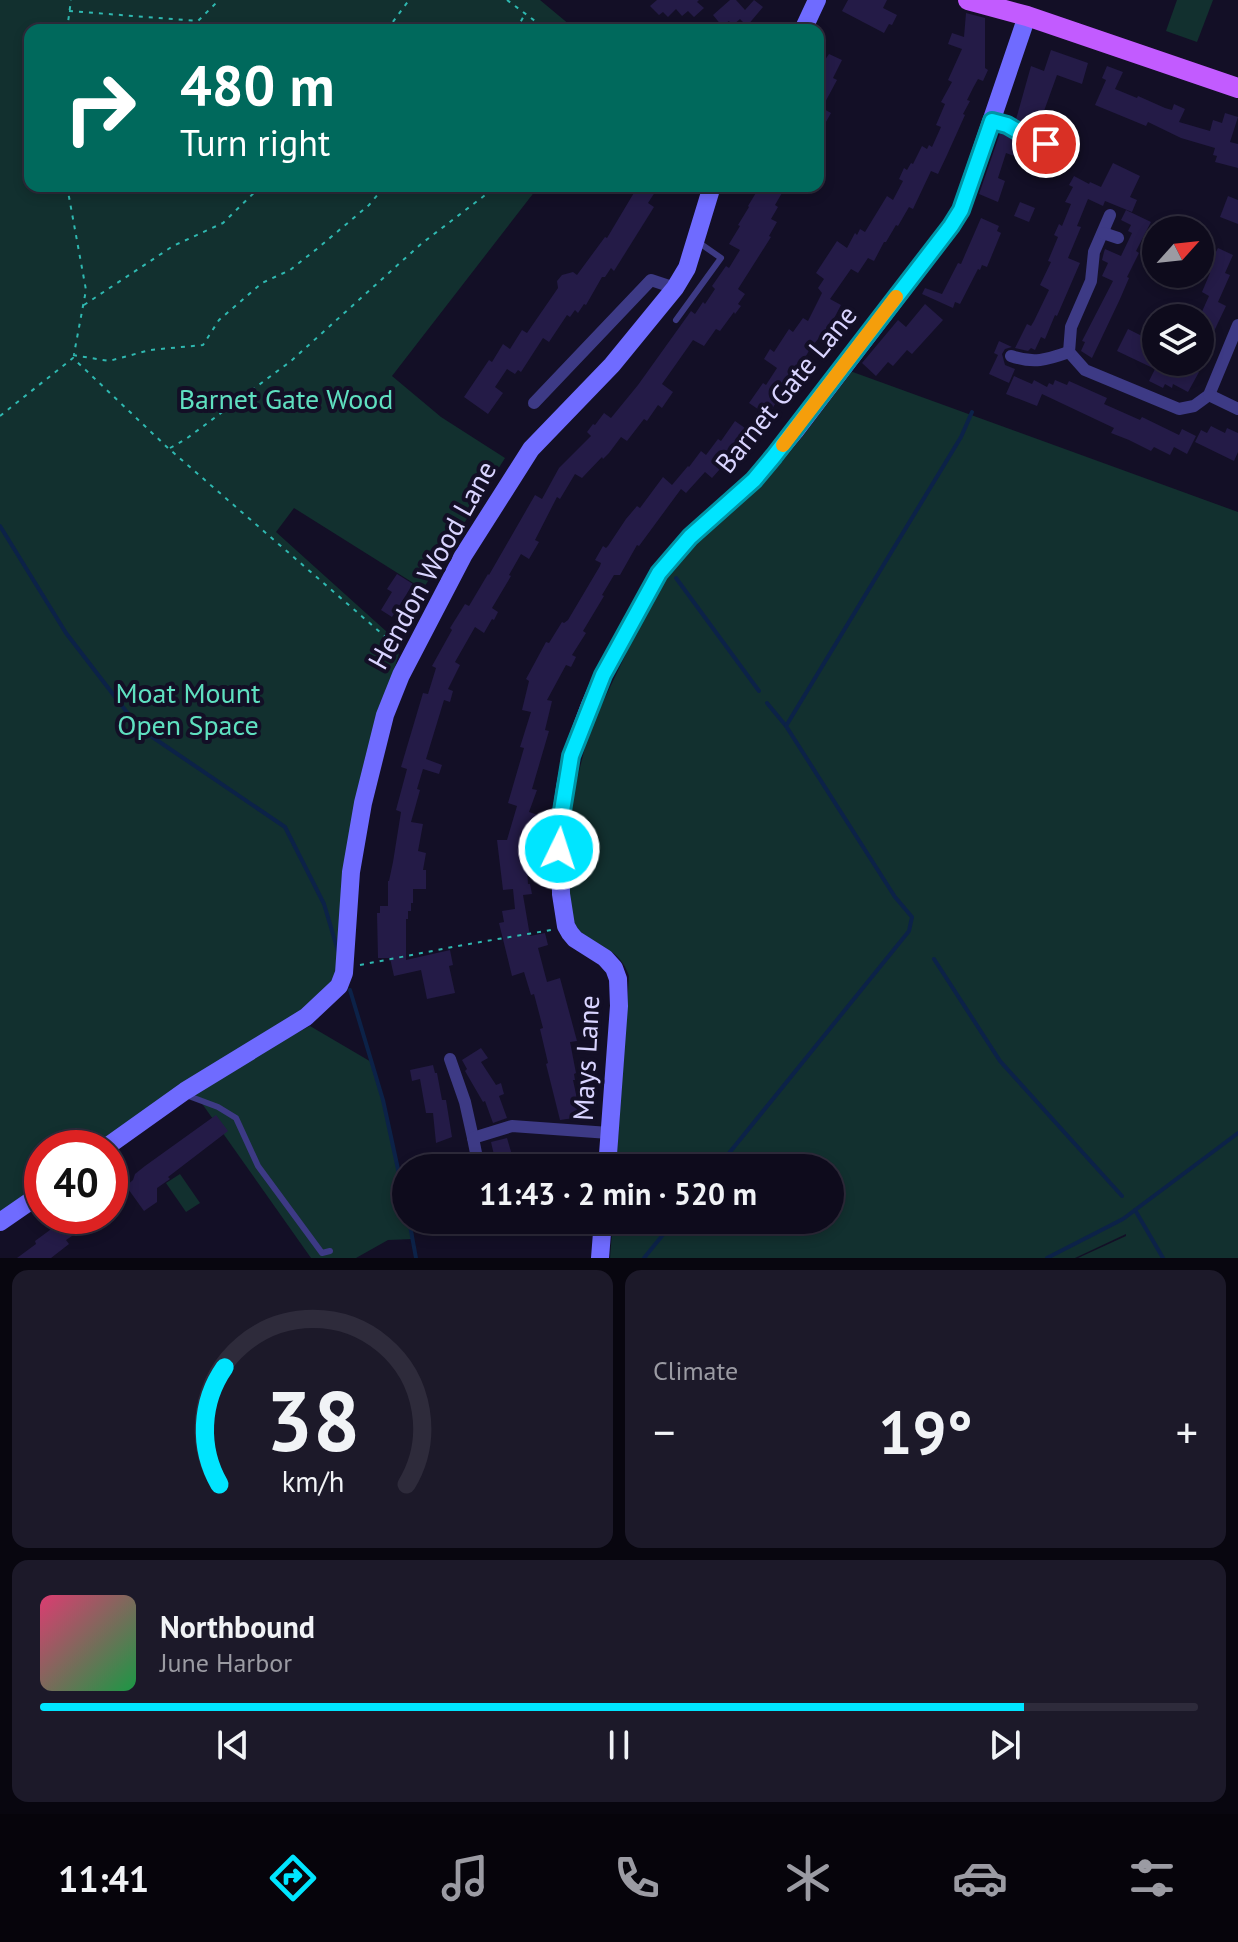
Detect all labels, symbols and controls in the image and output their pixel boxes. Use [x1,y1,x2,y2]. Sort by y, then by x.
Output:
text: 480 m [180,49,335,121]
icon: right [48,56,152,160]
pin [1012,110,1080,178]
text: Turn right [180,119,330,166]
icon: arrive [1024,122,1068,166]
north arrow [1142,216,1214,288]
map controls [1142,216,1214,376]
street label: Barnet Gate Lane [707,297,865,480]
button: layers [1142,304,1214,376]
park label: Barnet Gate Wood [179,380,393,417]
street label: Hendon Wood Lane [359,454,504,675]
park label: Moat Mount Open Space [115,674,261,743]
position arrow [517,807,601,891]
street label: Mays Lane [564,994,607,1122]
speed limit sign: 40 [24,1130,128,1234]
text: 11:43 · 2 min · 520 m [479,1174,757,1213]
text: Climate [653,1354,738,1387]
text: 38 [265,1366,360,1474]
text: 19° [878,1393,973,1471]
text: − [653,1403,675,1460]
text: + [1176,1403,1198,1460]
text: km/h [281,1463,344,1500]
text: Northbound [160,1607,315,1646]
text: June Harbor [160,1646,292,1679]
icon: previous [211,1723,255,1767]
icon: pause [597,1723,641,1767]
icon: next [983,1723,1027,1767]
icon: directions [265,1850,321,1906]
icon: music [437,1850,493,1906]
icon: phone [609,1850,665,1906]
icon: climate [780,1850,836,1906]
icon: car [952,1850,1008,1906]
icon: filters [1124,1850,1180,1906]
text: 11:41 [58,1855,149,1902]

